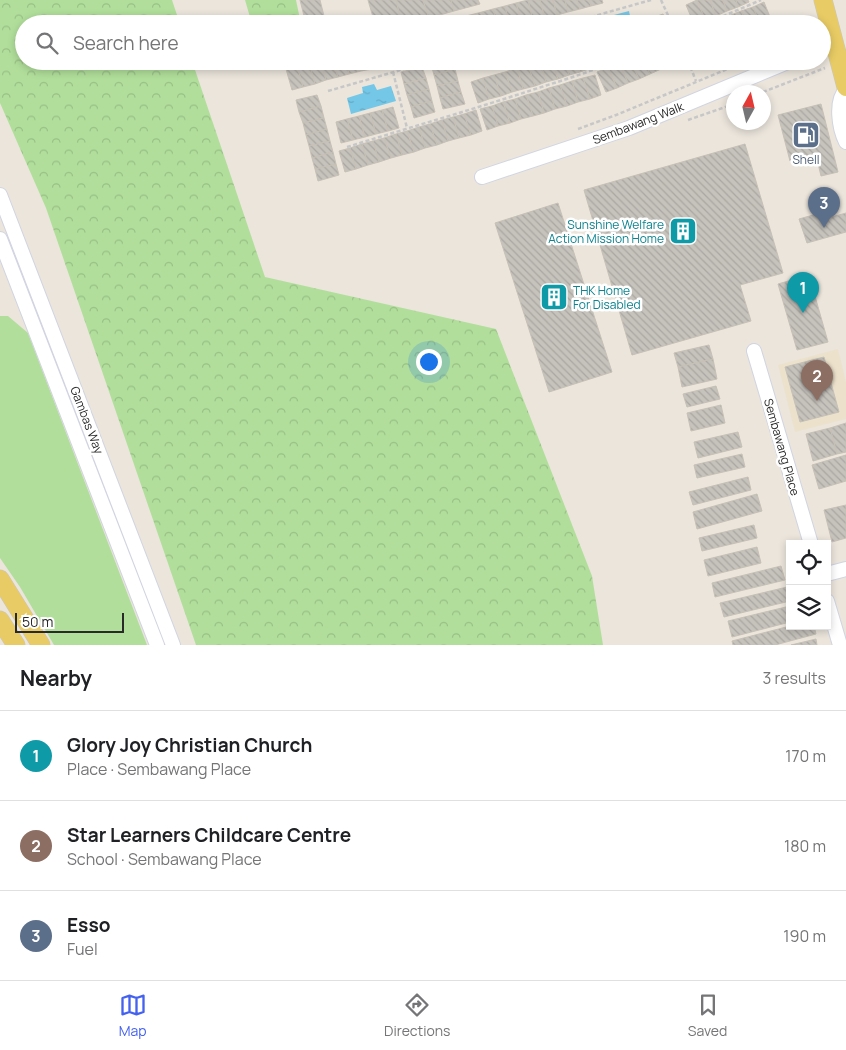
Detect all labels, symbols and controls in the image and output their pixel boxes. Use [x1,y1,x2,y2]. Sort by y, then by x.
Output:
search box [15,15,831,70]
icon: search [33,29,61,57]
text: Search here [73,30,179,56]
north arrow [726,85,771,130]
street label: Sembawang Walk [590,97,687,148]
fuel station icon: Shell [791,120,821,150]
place label: Shell [792,151,820,168]
pin: 3 [808,187,840,228]
place label: Sunshine Welfare Action Mission Home [548,216,664,247]
building icon: Sunshine Welfare Action Mission Home [668,216,698,246]
pin: 1 [787,272,819,313]
building icon: THK Home For Disabled [539,282,569,312]
place label: THK Home For Disabled [573,282,641,313]
your location [416,349,442,375]
pin: 2 [801,360,833,401]
street label: Gambas Way [66,384,108,457]
street label: Sembawang Place [760,396,804,498]
map controls [786,540,831,630]
button: locate [786,540,831,585]
button: layers [786,585,831,630]
scale bar [15,610,124,633]
text: 50 m [22,612,53,631]
text: Nearby [20,664,92,692]
text: 3 results [763,667,826,689]
text: Glory Joy Christian Church [67,732,312,758]
text: 1 [32,745,40,767]
text: 170 m [785,745,826,767]
text: Place · Sembawang Place [67,758,251,780]
text: Star Learners Childcare Centre [67,822,351,848]
text: 2 [31,835,41,857]
text: 180 m [784,835,826,857]
text: School · Sembawang Place [67,848,262,870]
text: Esso [67,912,110,938]
text: 3 [31,925,41,947]
text: 190 m [783,925,826,947]
text: Fuel [67,938,98,960]
tab: Map [119,991,147,1040]
tab: Directions [384,991,450,1040]
tab: Saved [688,991,727,1040]

